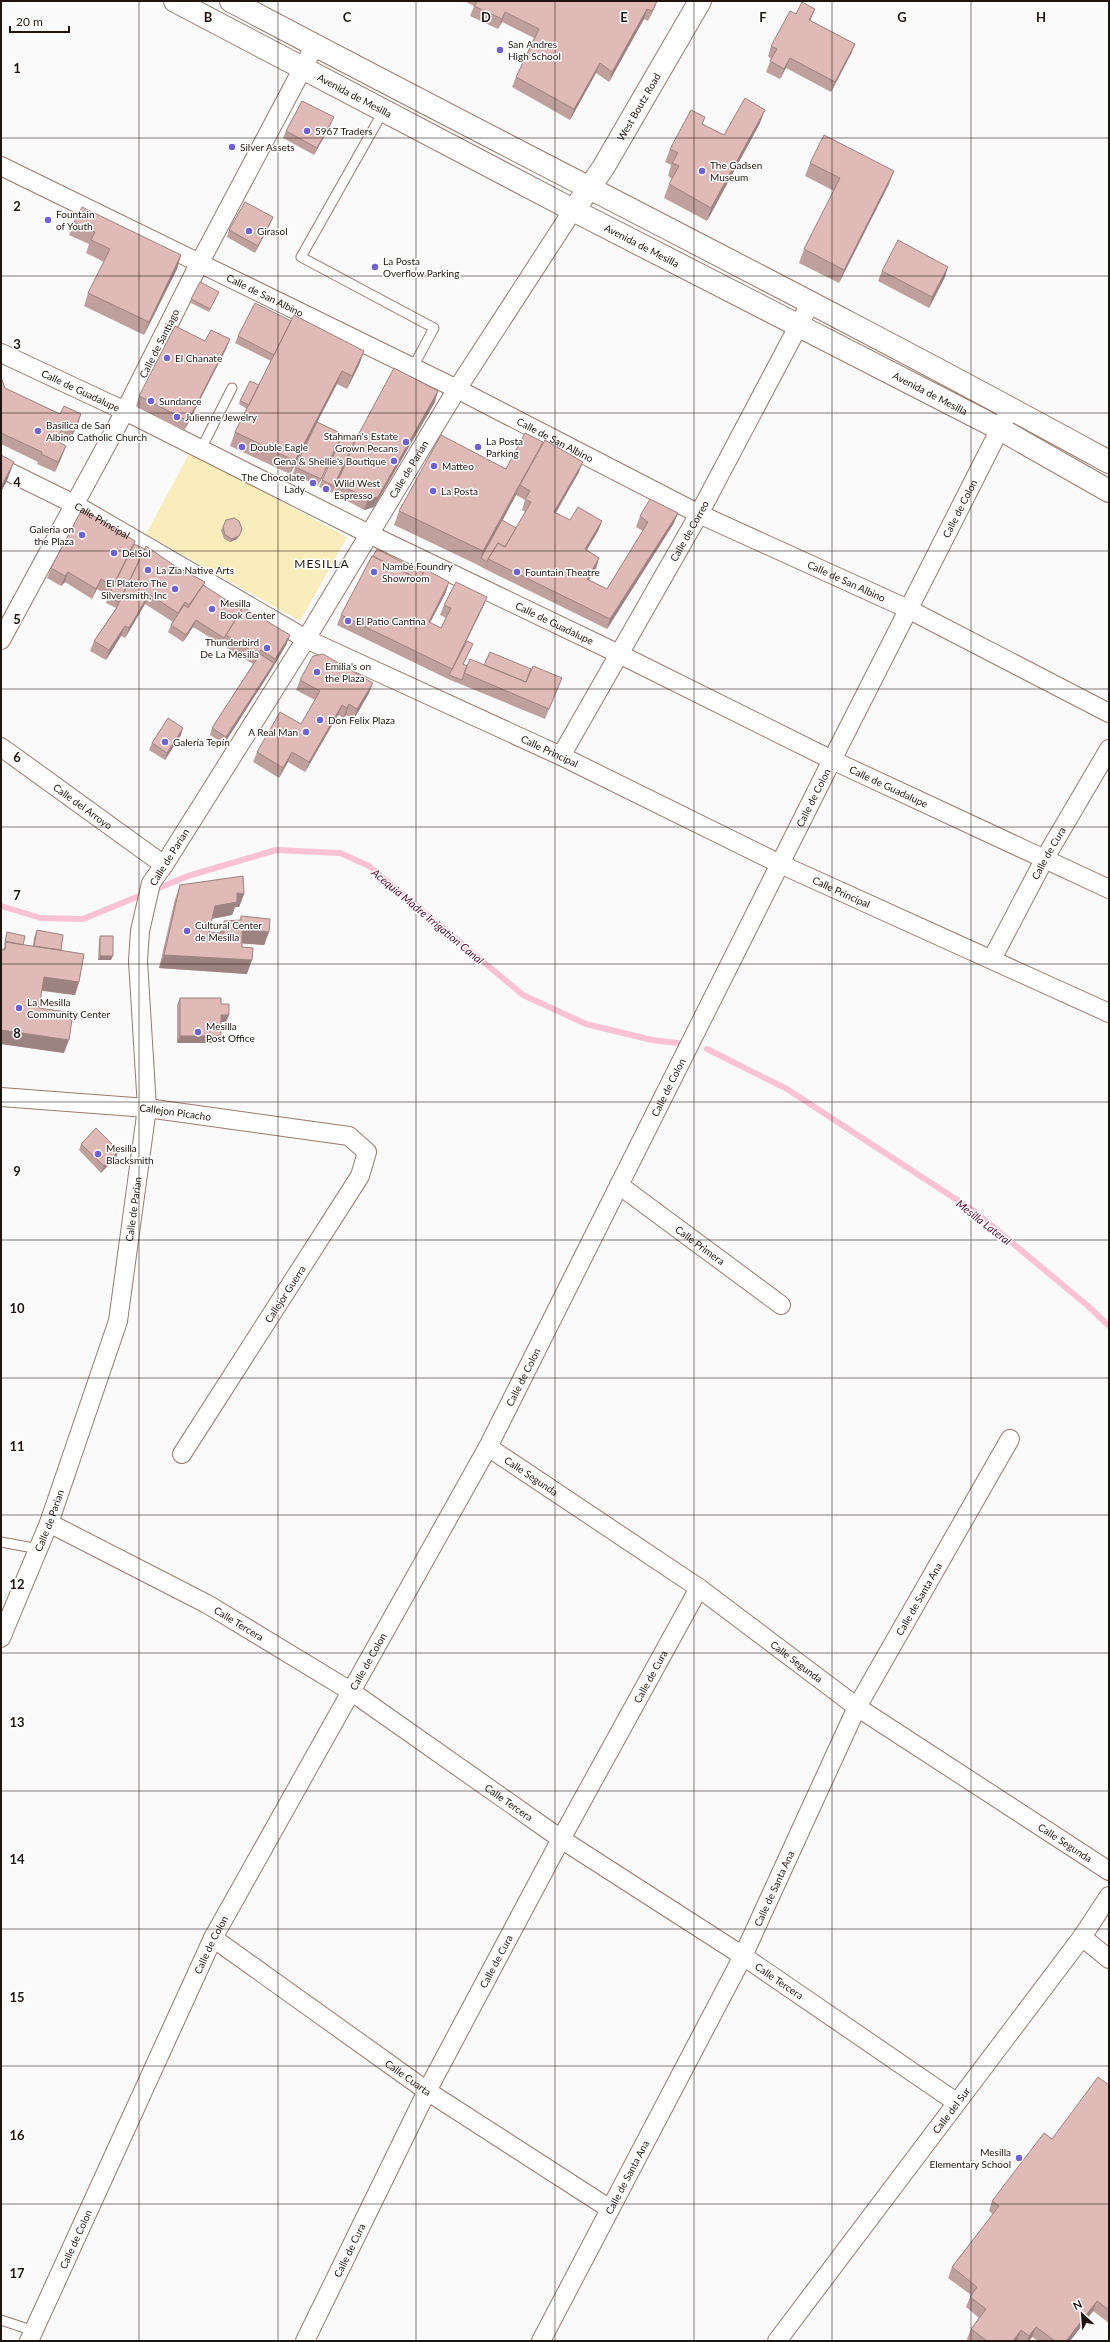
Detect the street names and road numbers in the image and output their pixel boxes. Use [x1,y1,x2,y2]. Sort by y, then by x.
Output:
street label: Avenida de Mesilla [316,71,394,120]
street label: West Boutz Road [614,71,663,143]
street label: Avenida de Mesilla [603,221,681,269]
street label: Calle de San Albino [225,271,306,319]
street label: Calle de Santiago [137,307,181,380]
street label: Calle de Guadalupe [40,367,122,414]
street label: Avenida de Mesilla [891,369,970,417]
street label: Calle de San Albino [515,415,596,464]
street label: Calle de Parian [387,438,430,500]
street label: Calle de Colon [940,478,979,540]
street label: Calle de Correo [667,498,711,564]
street label: Calle Principal [72,500,132,541]
street label: Calle de San Albino [806,558,888,604]
street label: Calle de Guadalupe [514,599,595,647]
street label: Calle Principal [519,732,580,770]
street label: Calle de Guadalupe [848,763,930,810]
street label: Calle de Colon [794,767,833,829]
street label: Calle del Arroyo [51,781,115,832]
street label: Calle de Cura [1029,825,1068,881]
street label: Calle de Parian [147,826,191,888]
street label: Calle Principal [811,874,872,910]
street label: Calle de Colon [648,1056,688,1118]
street label: Callejon Picacho [139,1101,212,1123]
street label: Calle de Parian [123,1176,144,1242]
street label: Calle Primera [673,1223,727,1267]
street label: Callejor Guerra [262,1263,308,1325]
street label: Calle de Colon [503,1346,543,1408]
street label: Calle Segunda [502,1454,560,1498]
street label: Calle de Parian [32,1488,66,1553]
street label: Calle de Santa Ana [893,1561,944,1637]
street label: Calle Tercera [212,1604,266,1643]
street label: Calle de Colon [347,1631,389,1692]
street label: Calle Segunda [768,1638,825,1685]
street label: Calle de Cura [631,1648,670,1705]
street label: Calle Tercera [483,1781,535,1823]
street label: Calle Segunda [1036,1821,1094,1864]
street label: Calle de Santa Ana [751,1849,796,1928]
street label: Calle de Colon [191,1913,230,1976]
street label: Calle de Cura [477,1933,515,1990]
street label: Calle Tercera [753,1960,806,2002]
street label: Calle Cuarta [383,2057,433,2098]
street label: Calle del Sur [930,2085,973,2136]
street label: Calle de Santa Ana [603,2138,651,2216]
street label: Calle de Colon [57,2208,94,2271]
street label: Calle de Cura [331,2221,368,2279]

